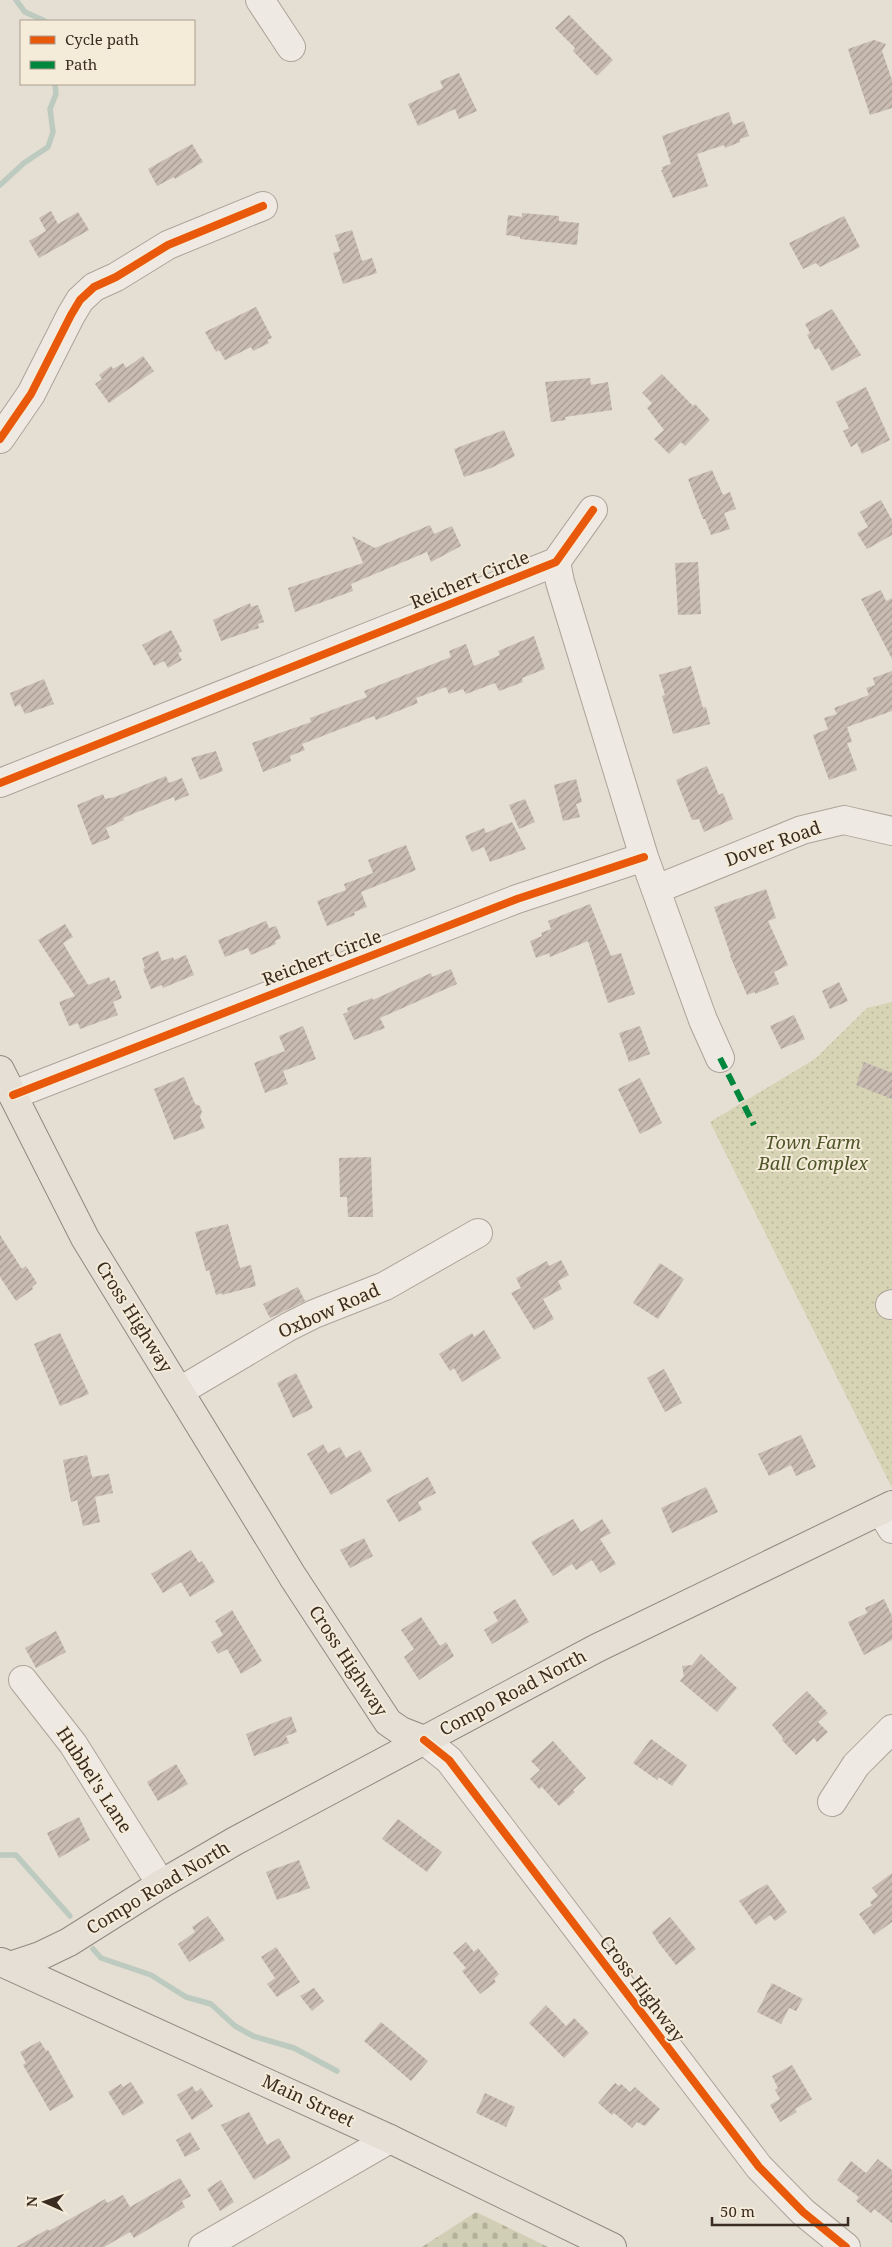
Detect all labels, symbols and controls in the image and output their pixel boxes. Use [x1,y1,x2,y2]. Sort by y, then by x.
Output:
legend [20,20,195,85]
text: Cycle path [65,29,140,49]
text: Path [65,54,98,74]
street label: Reichert Circle [407,544,533,614]
street label: Dover Road [722,815,824,871]
street label: Reichert Circle [259,923,385,991]
park label: Town Farm Ball Complex [757,1130,869,1175]
street label: Cross Highway [91,1256,179,1378]
street label: Oxbow Road [274,1277,383,1343]
street label: Cross Highway [304,1600,394,1721]
street label: Compo Road North [435,1643,590,1741]
street label: Hubbel's Lane [51,1722,138,1837]
street label: Compo Road North [81,1835,234,1939]
street label: Cross Highway [595,1930,691,2047]
street label: Main Street [258,2068,358,2132]
north arrow [20,2177,70,2227]
scale bar [712,2194,848,2226]
text: N [22,2196,41,2207]
text: 50 m [720,2201,755,2221]

